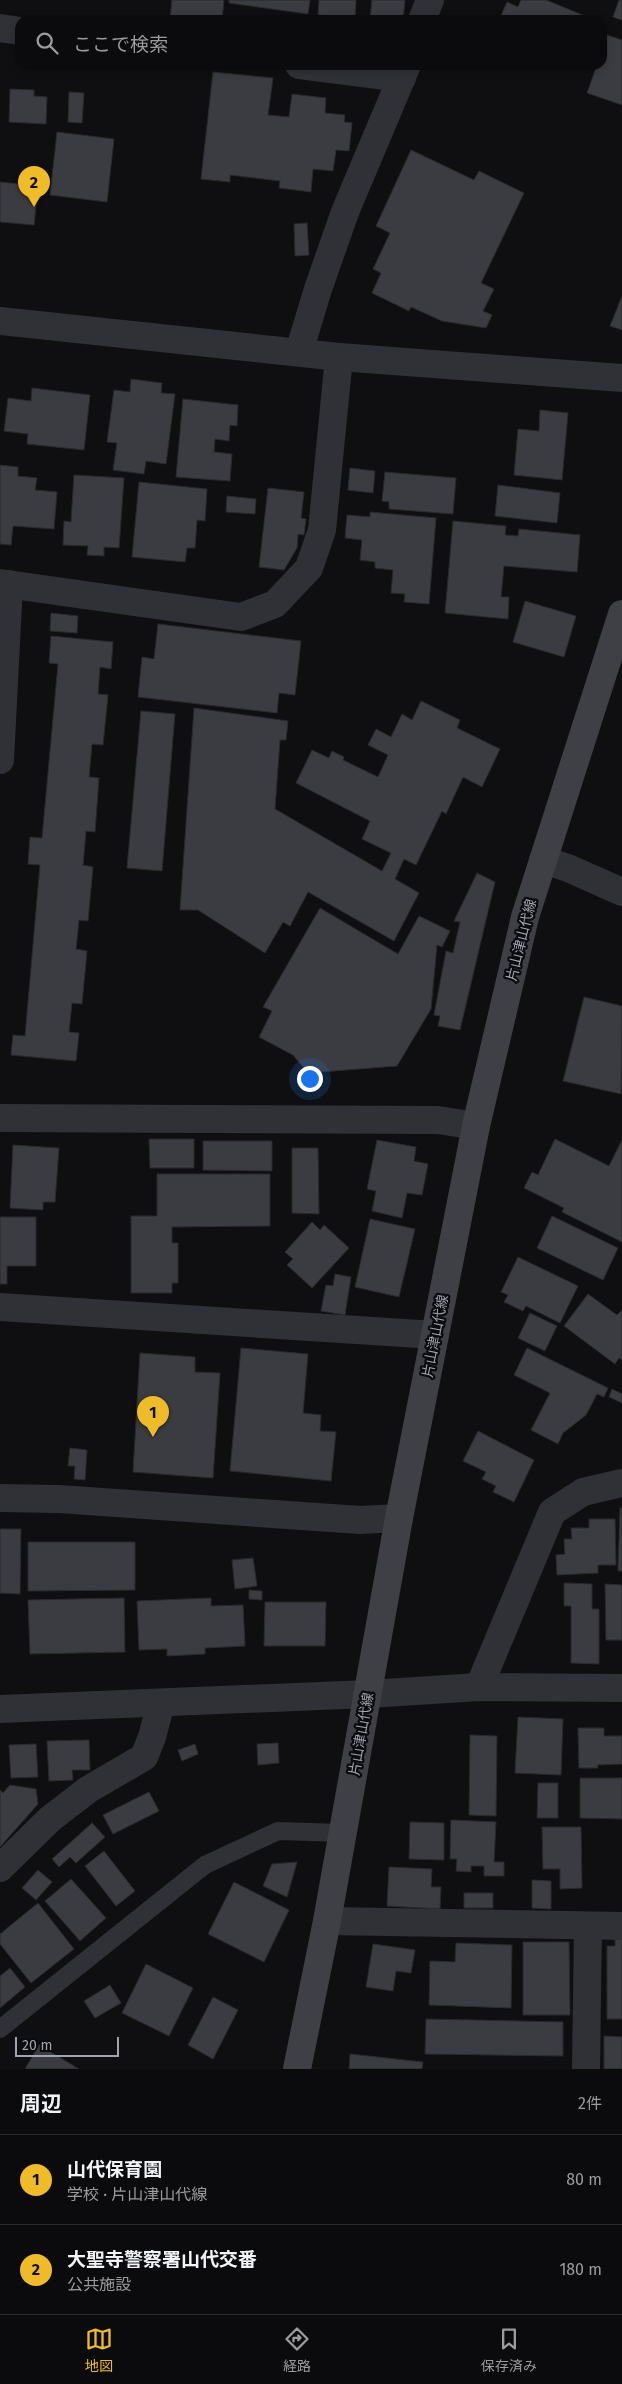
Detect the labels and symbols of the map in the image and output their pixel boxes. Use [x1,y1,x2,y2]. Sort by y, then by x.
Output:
pin: 2 [18,166,50,207]
street label: 片山津山代線 [503,897,540,983]
your location [297,1066,323,1092]
street label: 片山津山代線 [419,1293,452,1379]
pin: 1 [137,1396,169,1437]
street label: 片山津山代線 [346,1691,377,1777]
scale bar [15,2034,119,2057]

